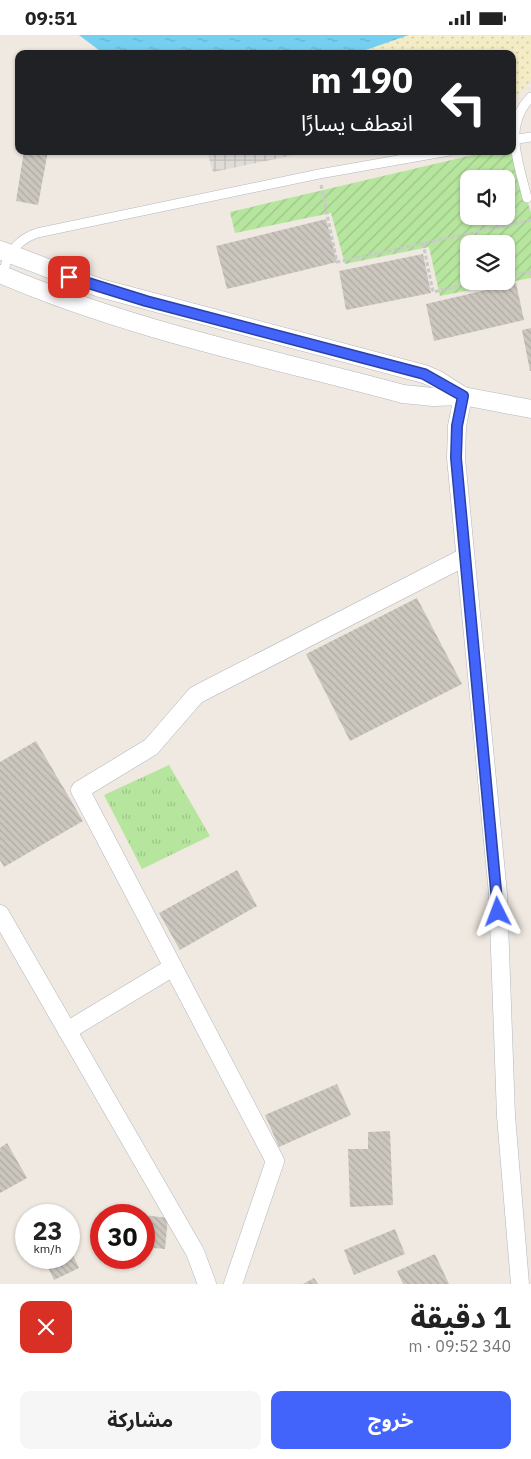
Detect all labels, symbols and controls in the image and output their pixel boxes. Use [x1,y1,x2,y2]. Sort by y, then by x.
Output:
text: 09:51 [25,6,77,30]
text: 190 m [310,57,413,103]
icon: left [431,70,496,135]
text: انعطف يسارًا [301,108,413,137]
map controls [460,170,515,290]
button: sound [460,170,515,225]
button: layers [460,235,515,290]
pin [48,256,90,298]
icon: arrive [55,263,83,291]
position arrow [471,885,523,937]
speed limit sign: 30 [90,1204,155,1269]
text: 23 [32,1214,63,1247]
text: km/h [33,1241,62,1256]
text: 1 دقيقة [410,1297,511,1336]
button: close [20,1301,72,1353]
text: 340 m · 09:52 [409,1336,511,1356]
button: مشاركة [20,1391,261,1449]
button: خروج [271,1391,511,1449]

